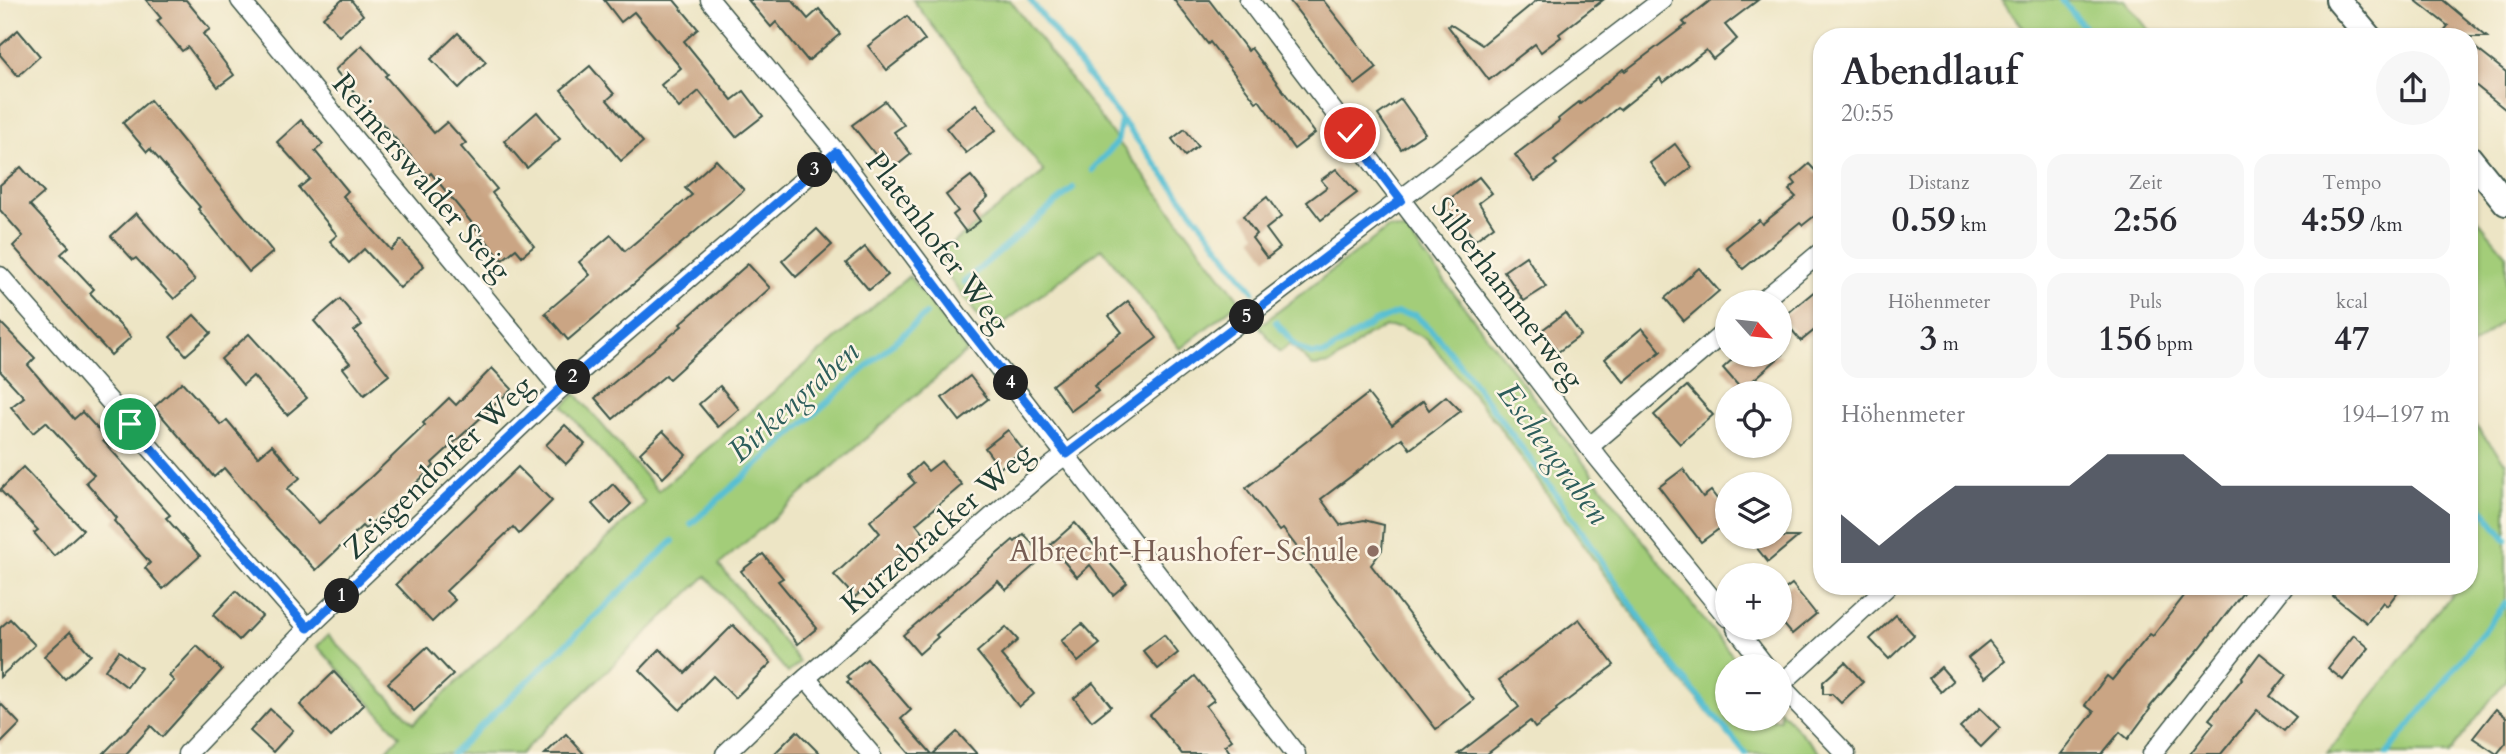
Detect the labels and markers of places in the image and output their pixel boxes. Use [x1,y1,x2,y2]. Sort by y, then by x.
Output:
pin [1320,103,1380,163]
pin: 3 [798,152,832,188]
pin: 5 [1230,300,1264,334]
pin: 2 [556,360,590,394]
pin: 4 [993,366,1028,400]
pin [100,394,160,454]
place label: Albrecht-Haushofer-Schule [1009,531,1359,572]
marker: Albrecht-Haushofer-Schule [1365,543,1381,559]
pin: 1 [324,578,360,614]

